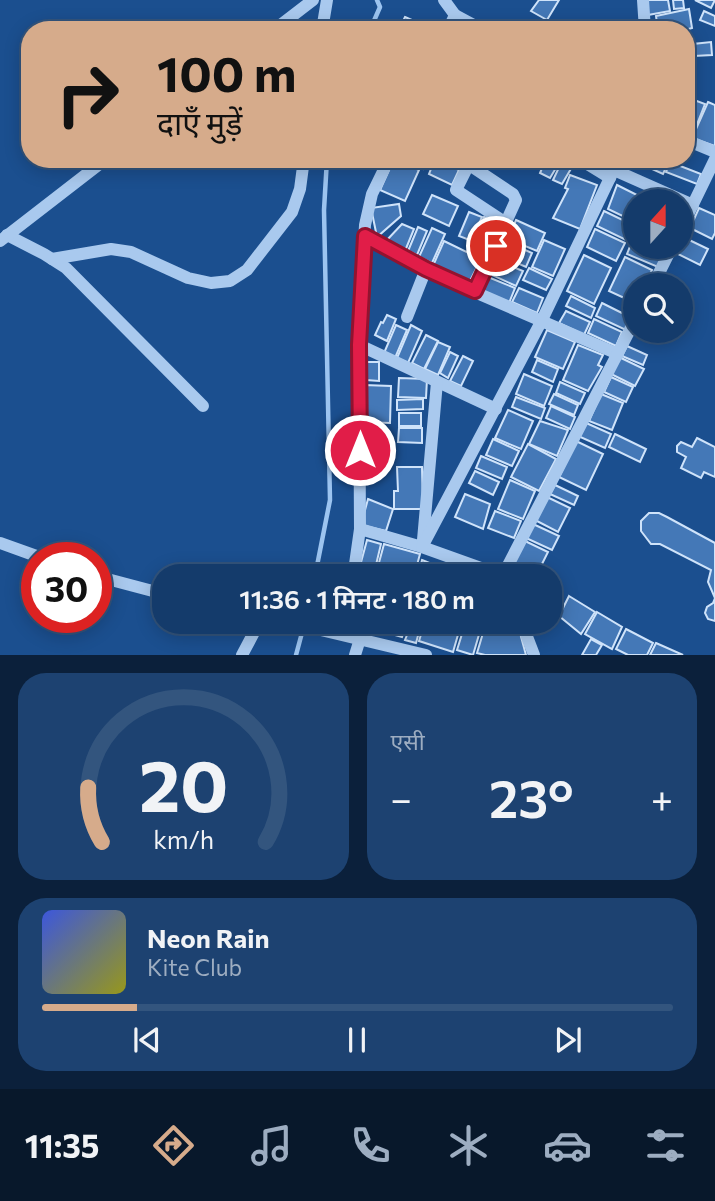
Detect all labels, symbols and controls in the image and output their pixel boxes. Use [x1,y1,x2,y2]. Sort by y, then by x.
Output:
text: 100 m [157,42,296,102]
icon: right [42,49,133,140]
text: दाएँ मुड़ें [157,102,242,142]
north arrow [623,189,693,259]
map controls [623,189,693,343]
pin [466,216,526,276]
icon: arrive [477,227,515,265]
button: search [623,273,693,343]
position arrow [323,413,397,487]
speed limit sign: 30 [21,542,112,633]
text: 11:36 · 1 मिनट · 180 m [239,583,475,614]
text: एसी [391,727,425,755]
text: 20 [139,739,228,828]
text: 23° [489,765,574,829]
text: − [391,774,412,821]
text: + [651,774,673,821]
text: km/h [153,824,214,854]
text: Neon Rain [147,922,270,953]
text: Kite Club [147,953,242,981]
icon: previous [128,1021,166,1059]
icon: pause [338,1021,376,1059]
icon: next [549,1021,587,1059]
icon: directions [149,1121,198,1170]
icon: music [247,1121,296,1170]
icon: phone [346,1121,395,1170]
icon: climate [444,1121,493,1170]
icon: car [543,1121,592,1170]
icon: filters [641,1121,690,1170]
text: 11:35 [25,1125,99,1165]

